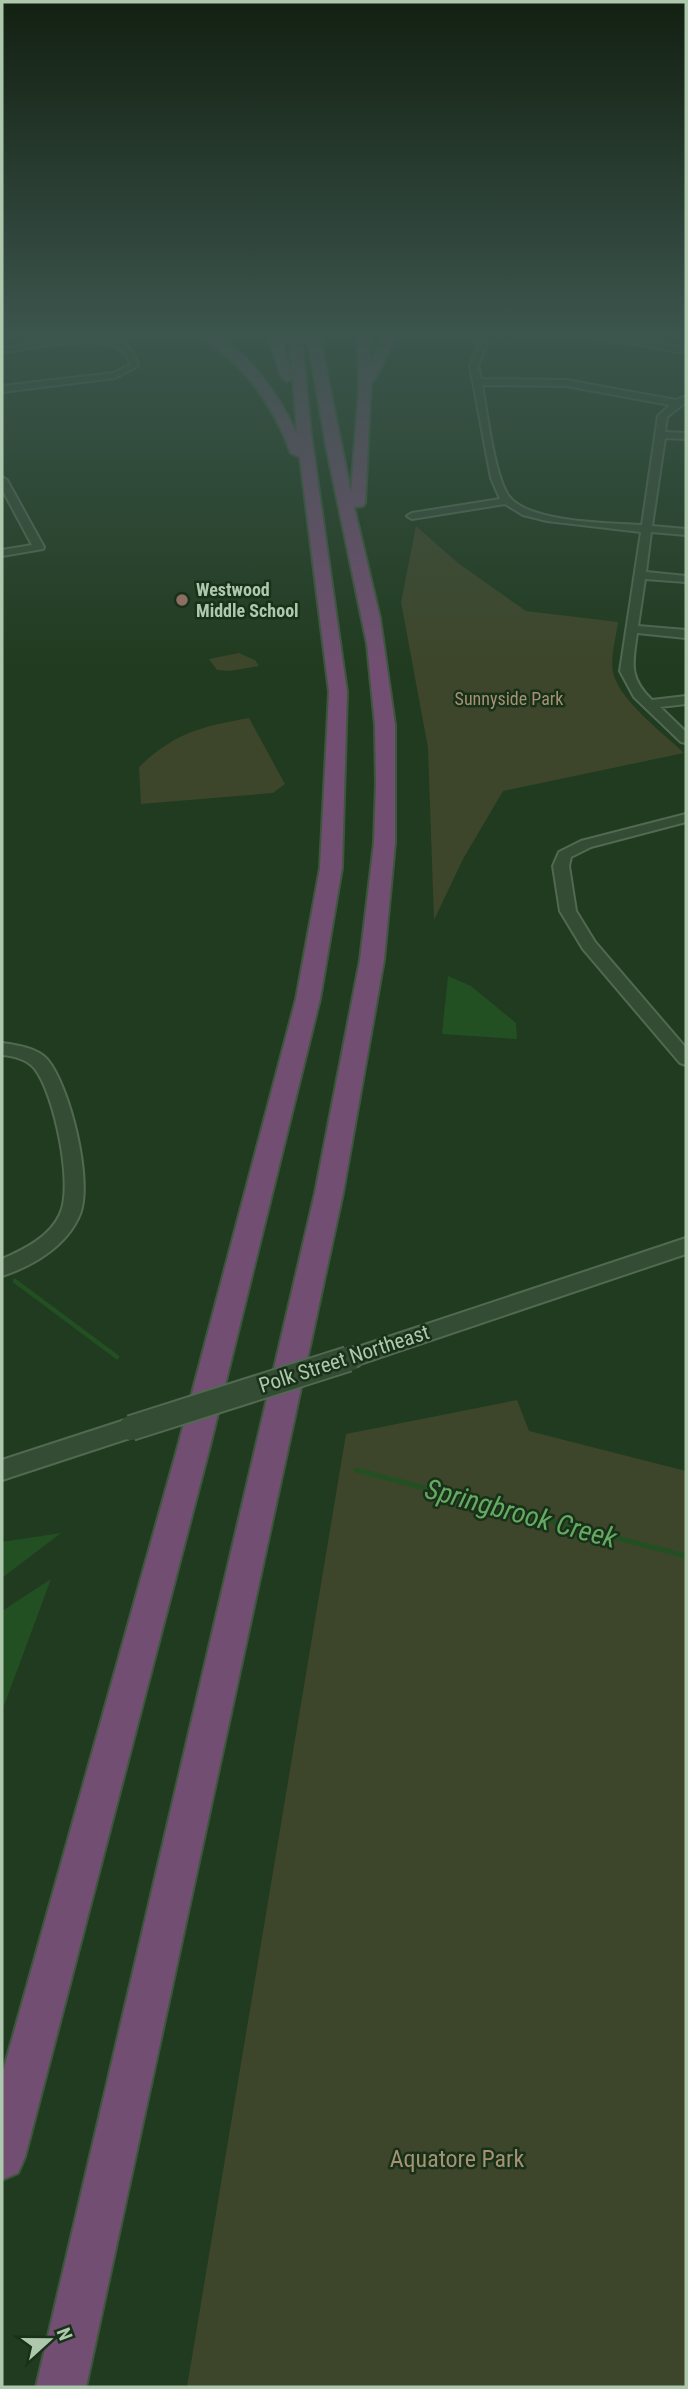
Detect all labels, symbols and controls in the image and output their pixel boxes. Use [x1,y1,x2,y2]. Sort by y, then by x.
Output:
place label: Westwood Middle School [196,579,299,621]
marker: Westwood Middle School [174,592,190,608]
park label: Sunnyside Park [455,688,563,709]
street label: Polk Street Northeast [256,1320,432,1398]
water label: Springbrook Creek [422,1472,621,1555]
park label: Aquatore Park [390,2145,524,2173]
north arrow [14,2305,84,2375]
text: N [52,2325,77,2344]

